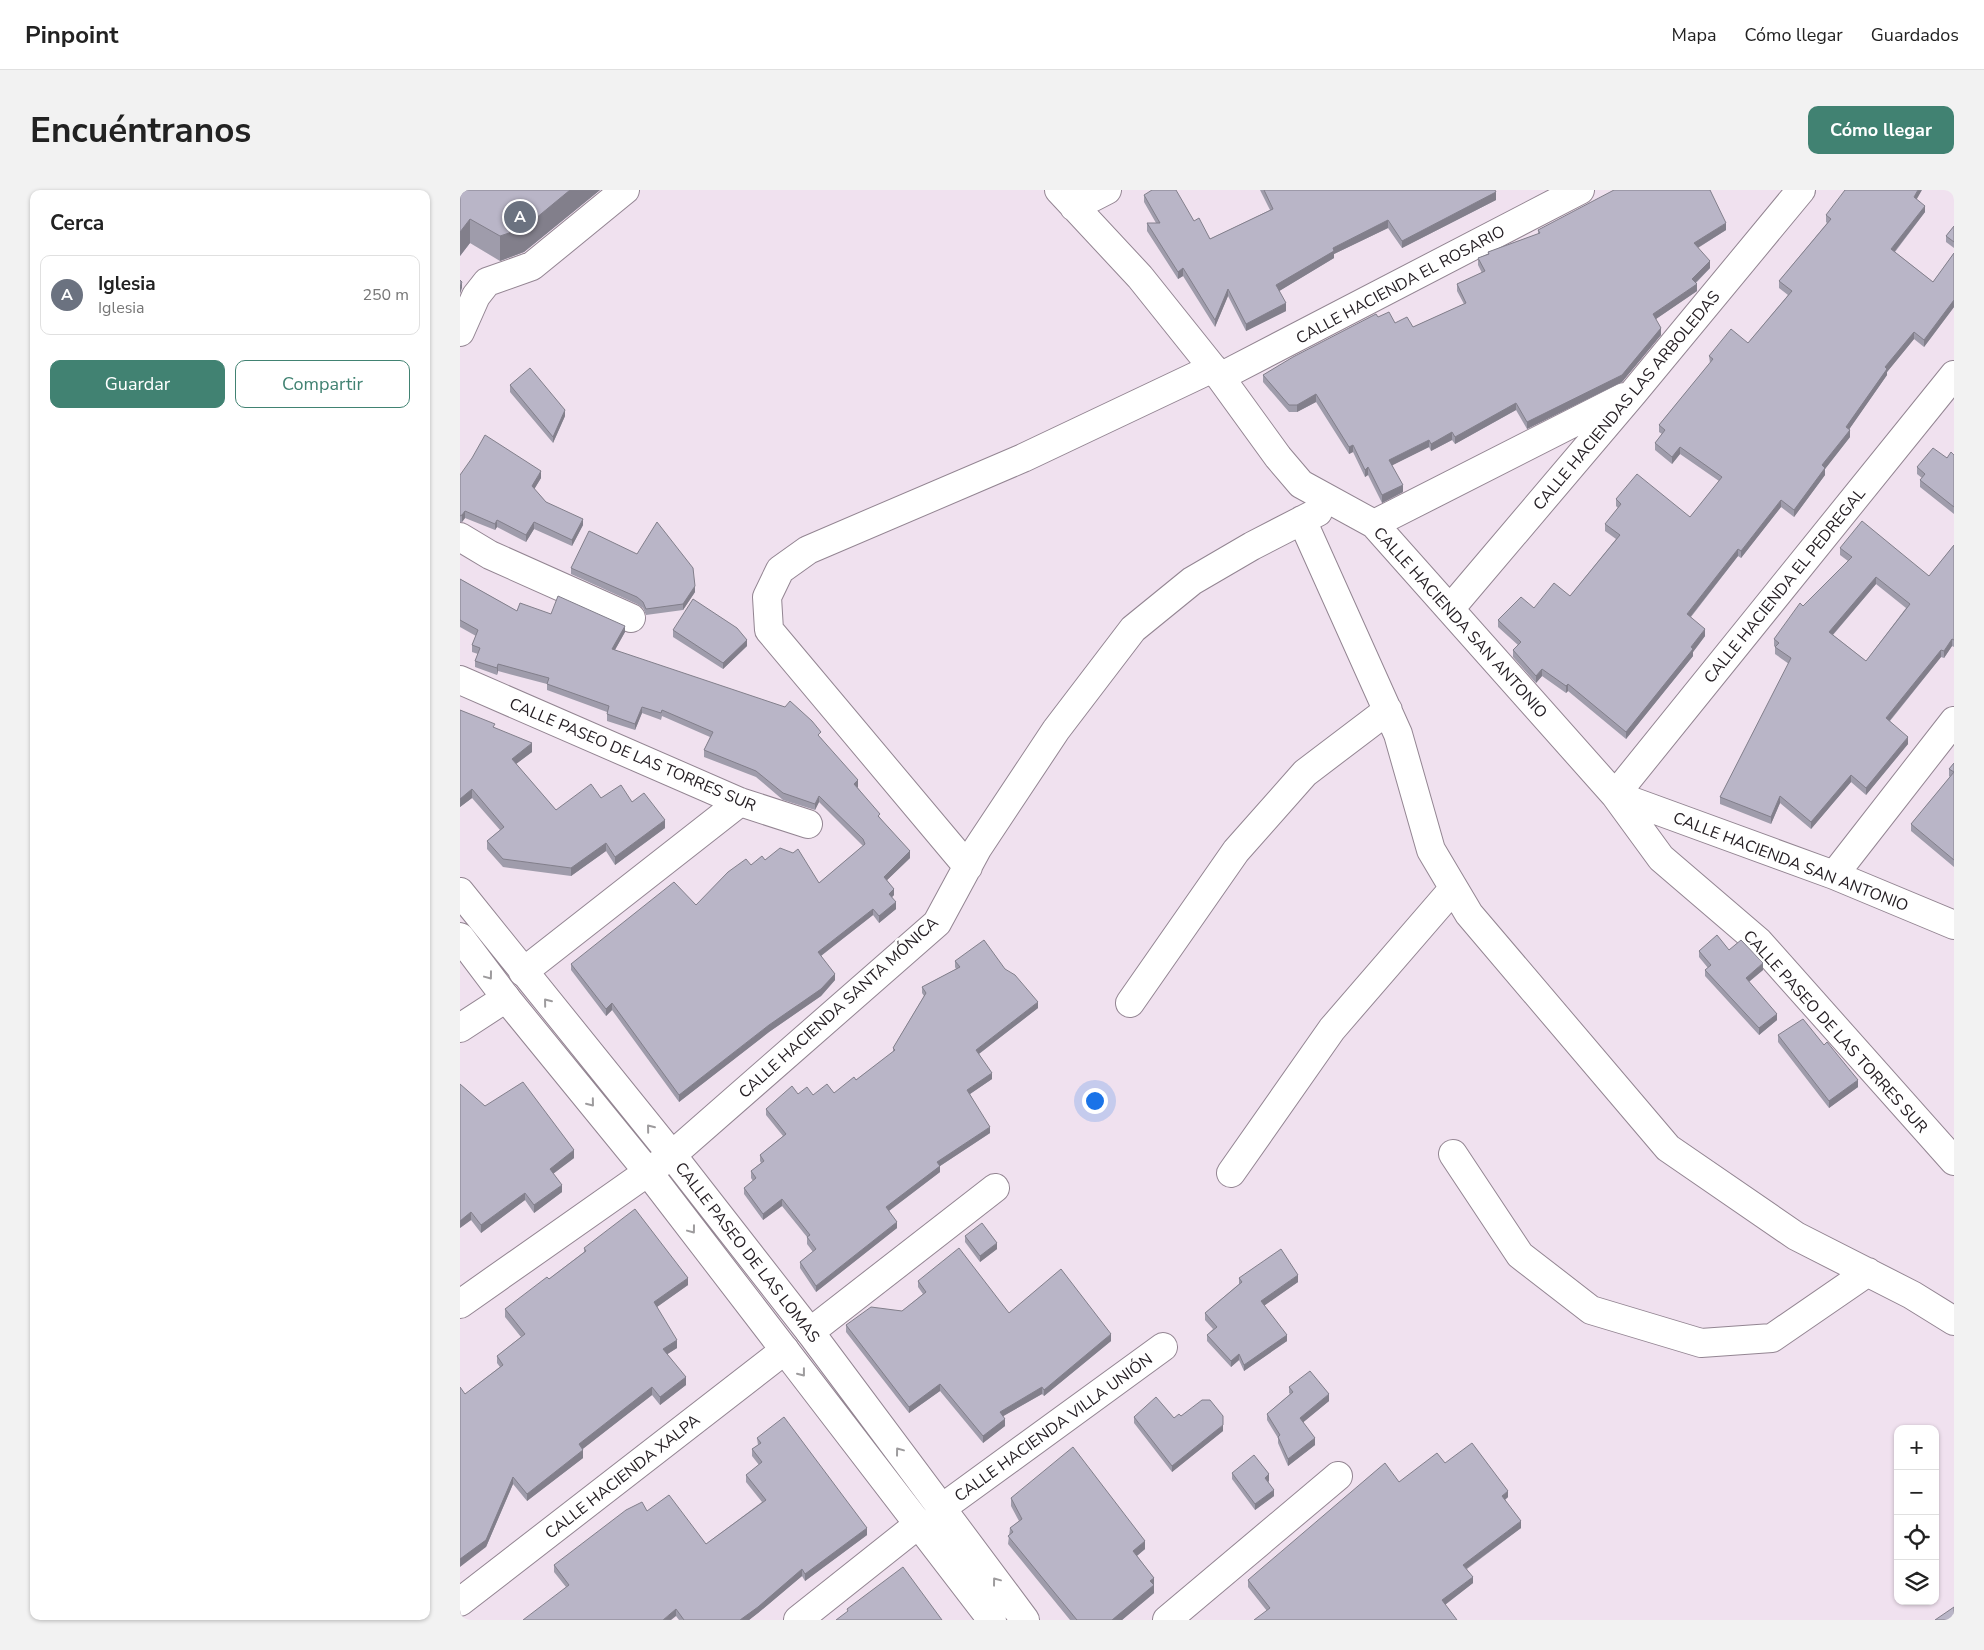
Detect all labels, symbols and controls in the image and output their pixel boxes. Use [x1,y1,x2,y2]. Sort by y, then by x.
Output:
text: Pinpoint [25,19,118,51]
text: Mapa [1672,23,1717,47]
text: Cómo llegar [1745,23,1843,47]
text: Guardados [1871,23,1959,47]
button: Cómo llegar [1808,106,1954,154]
text: Encuéntranos [30,107,251,154]
pin: A [504,198,536,236]
text: Cerca [50,209,104,237]
street label: CALLE HACIENDA EL ROSARIO [1292,220,1509,349]
text: Iglesia [98,271,156,297]
text: A [61,284,73,306]
text: 250 m [362,284,409,306]
street label: CALLE HACIENDAS LAS ARBOLEDAS [1528,286,1725,515]
text: Iglesia [98,297,145,319]
button: Guardar [50,360,225,408]
button: Compartir [235,360,410,408]
street label: CALLE HACIENDA EL PEDREGAL [1699,483,1871,688]
street label: CALLE HACIENDA SAN ANTONIO [1368,522,1552,723]
street label: CALLE PASEO DE LAS TORRES SUR [506,693,760,817]
street label: CALLE HACIENDA SAN ANTONIO [1670,807,1911,917]
street label: CALLE HACIENDA SANTA MÓNICA [734,912,943,1103]
street label: CALLE PASEO DE LAS TORRES SUR [1738,925,1933,1138]
one-way arrow [484,970,492,979]
one-way arrow [545,999,553,1008]
your location [1082,1088,1108,1114]
one-way arrow [586,1097,595,1106]
one-way arrow [647,1125,655,1134]
street label: CALLE PASEO DE LAS LOMAS [670,1158,825,1348]
one-way arrow [687,1224,695,1233]
street label: CALLE HACIENDA VILLA UNIÓN [950,1348,1157,1507]
one-way arrow [796,1367,805,1376]
street label: CALLE HACIENDA XALPA [541,1409,705,1544]
map controls [1894,1425,1939,1605]
button: + [1894,1425,1939,1470]
one-way arrow [896,1447,905,1457]
button: − [1894,1470,1939,1515]
button: locate [1894,1515,1939,1560]
button: layers [1894,1560,1939,1605]
one-way arrow [994,1578,1002,1587]

